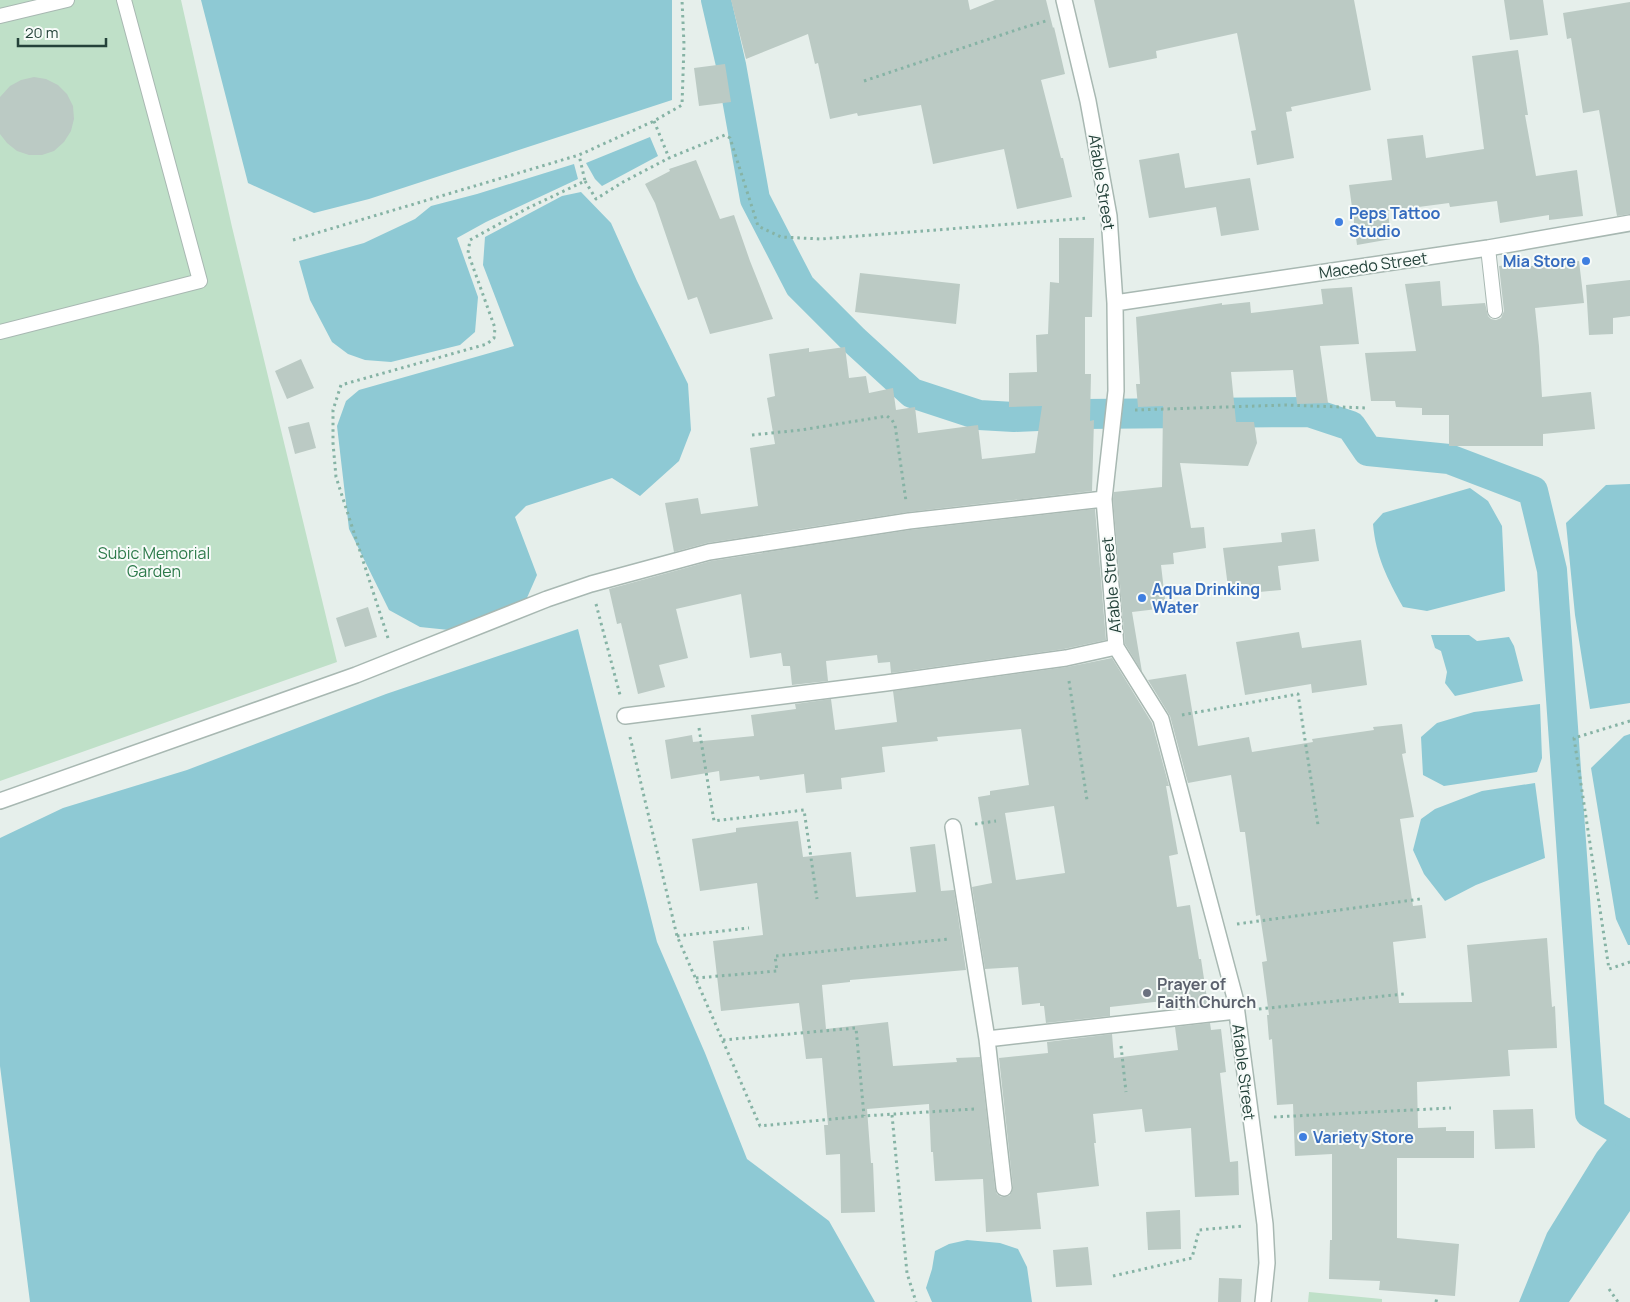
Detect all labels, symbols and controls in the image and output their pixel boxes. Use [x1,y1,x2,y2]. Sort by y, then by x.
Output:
scale bar [18,15,105,47]
text: 20 m [25,22,58,43]
street label: Afable Street [1084,132,1120,232]
place label: Peps Tattoo Studio [1349,202,1441,242]
marker: Peps Tattoo Studio [1333,216,1345,228]
street label: Macedo Street [1317,246,1429,284]
place label: Mia Store [1503,250,1576,272]
marker: Mia Store [1580,255,1592,267]
street label: Afable Street [1096,536,1126,634]
park label: Subic Memorial Garden [98,542,210,582]
place label: Aqua Drinking Water [1152,578,1260,618]
marker: Aqua Drinking Water [1136,592,1148,604]
place label: Prayer of Faith Church [1157,973,1256,1013]
marker: Prayer of Faith Church [1141,987,1153,999]
street label: Afable Street [1227,1023,1261,1121]
place label: Variety Store [1313,1126,1414,1148]
marker: Variety Store [1297,1131,1309,1143]

